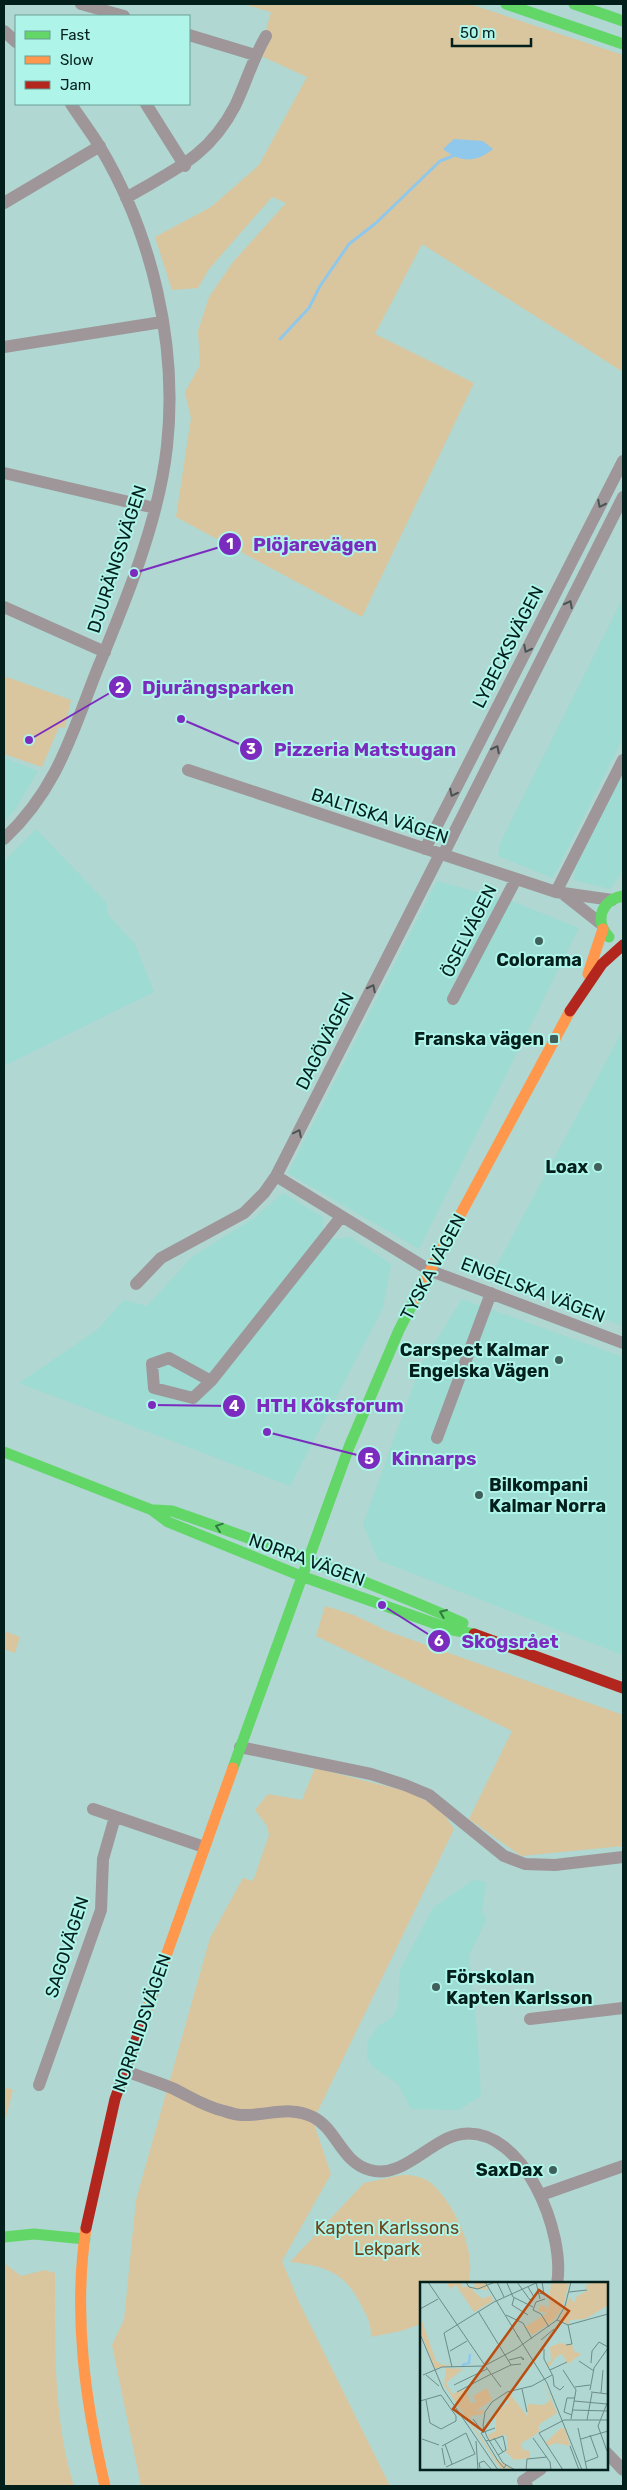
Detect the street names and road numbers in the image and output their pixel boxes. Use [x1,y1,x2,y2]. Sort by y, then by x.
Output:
street label: DJURÄNGSVÄGEN [83,482,151,636]
street label: LYBECKSVÄGEN [468,582,548,712]
street label: BALTISKA VÄGEN [309,783,451,849]
street label: ÖSELVÄGEN [436,881,502,981]
street label: DAGÖVÄGEN [291,989,359,1093]
street label: TYSKA VÄGEN [396,1210,470,1324]
street label: ENGELSKA VÄGEN [458,1252,608,1328]
street label: NORRA VÄGEN [246,1529,368,1591]
street label: SAGOVÄGEN [40,1894,94,2000]
street label: NORRLIDSVÄGEN [108,1951,176,2095]

